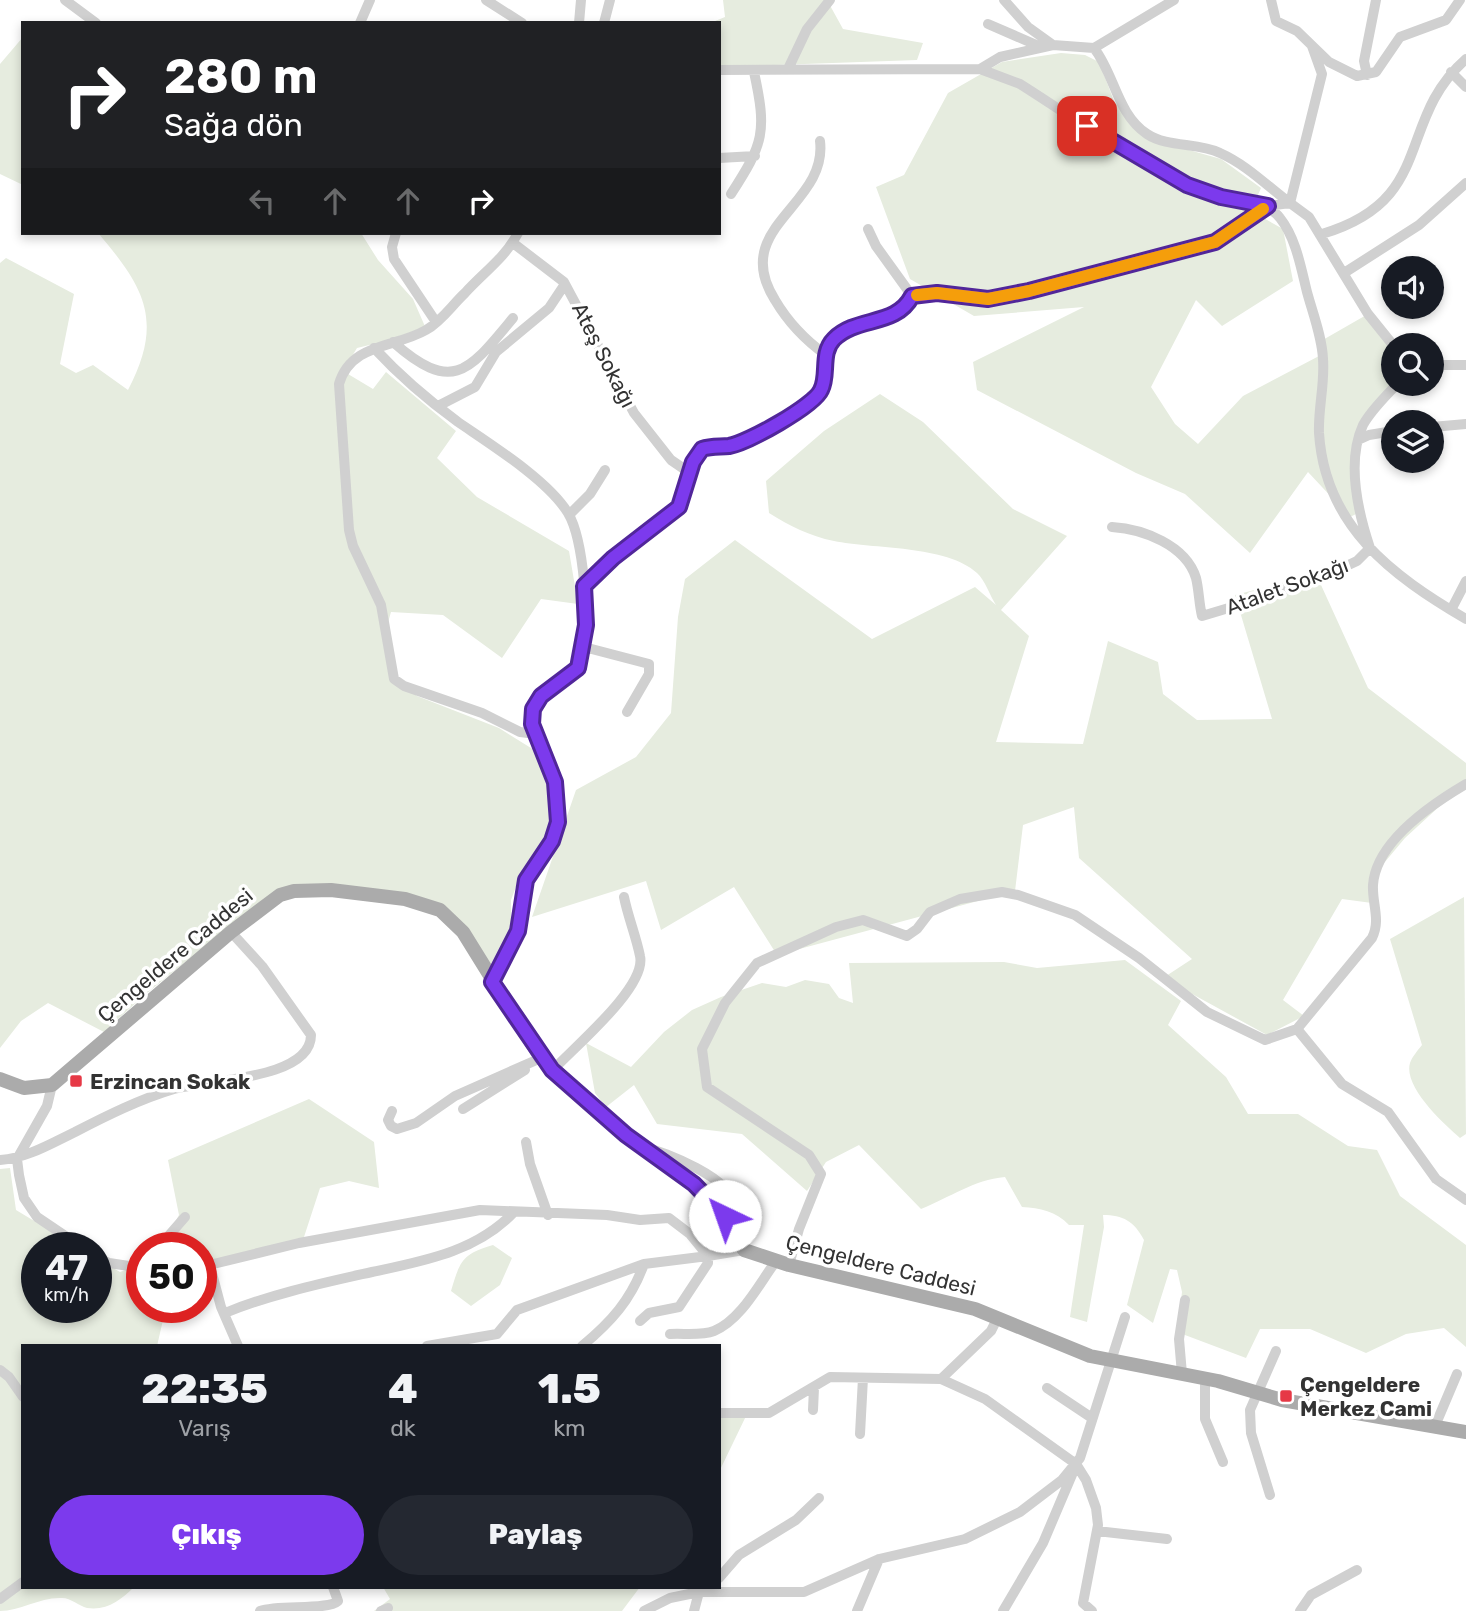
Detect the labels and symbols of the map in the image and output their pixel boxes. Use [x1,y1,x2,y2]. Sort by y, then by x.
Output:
pin [1057,96,1117,156]
street label: Ateş Sokağı [567,298,641,412]
street label: Atalet Sokağı [1222,552,1352,620]
street label: Çengeldere Caddesi [92,883,258,1027]
place label: Erzincan Sokak [90,1069,251,1094]
marker: Erzincan Sokak [68,1073,84,1089]
position arrow [688,1179,762,1253]
street label: Çengeldere Caddesi [783,1229,979,1301]
speed limit sign: 50 [126,1232,217,1323]
place label: Çengeldere Merkez Cami [1300,1372,1432,1421]
marker: Çengeldere Merkez Cami [1278,1388,1294,1404]

